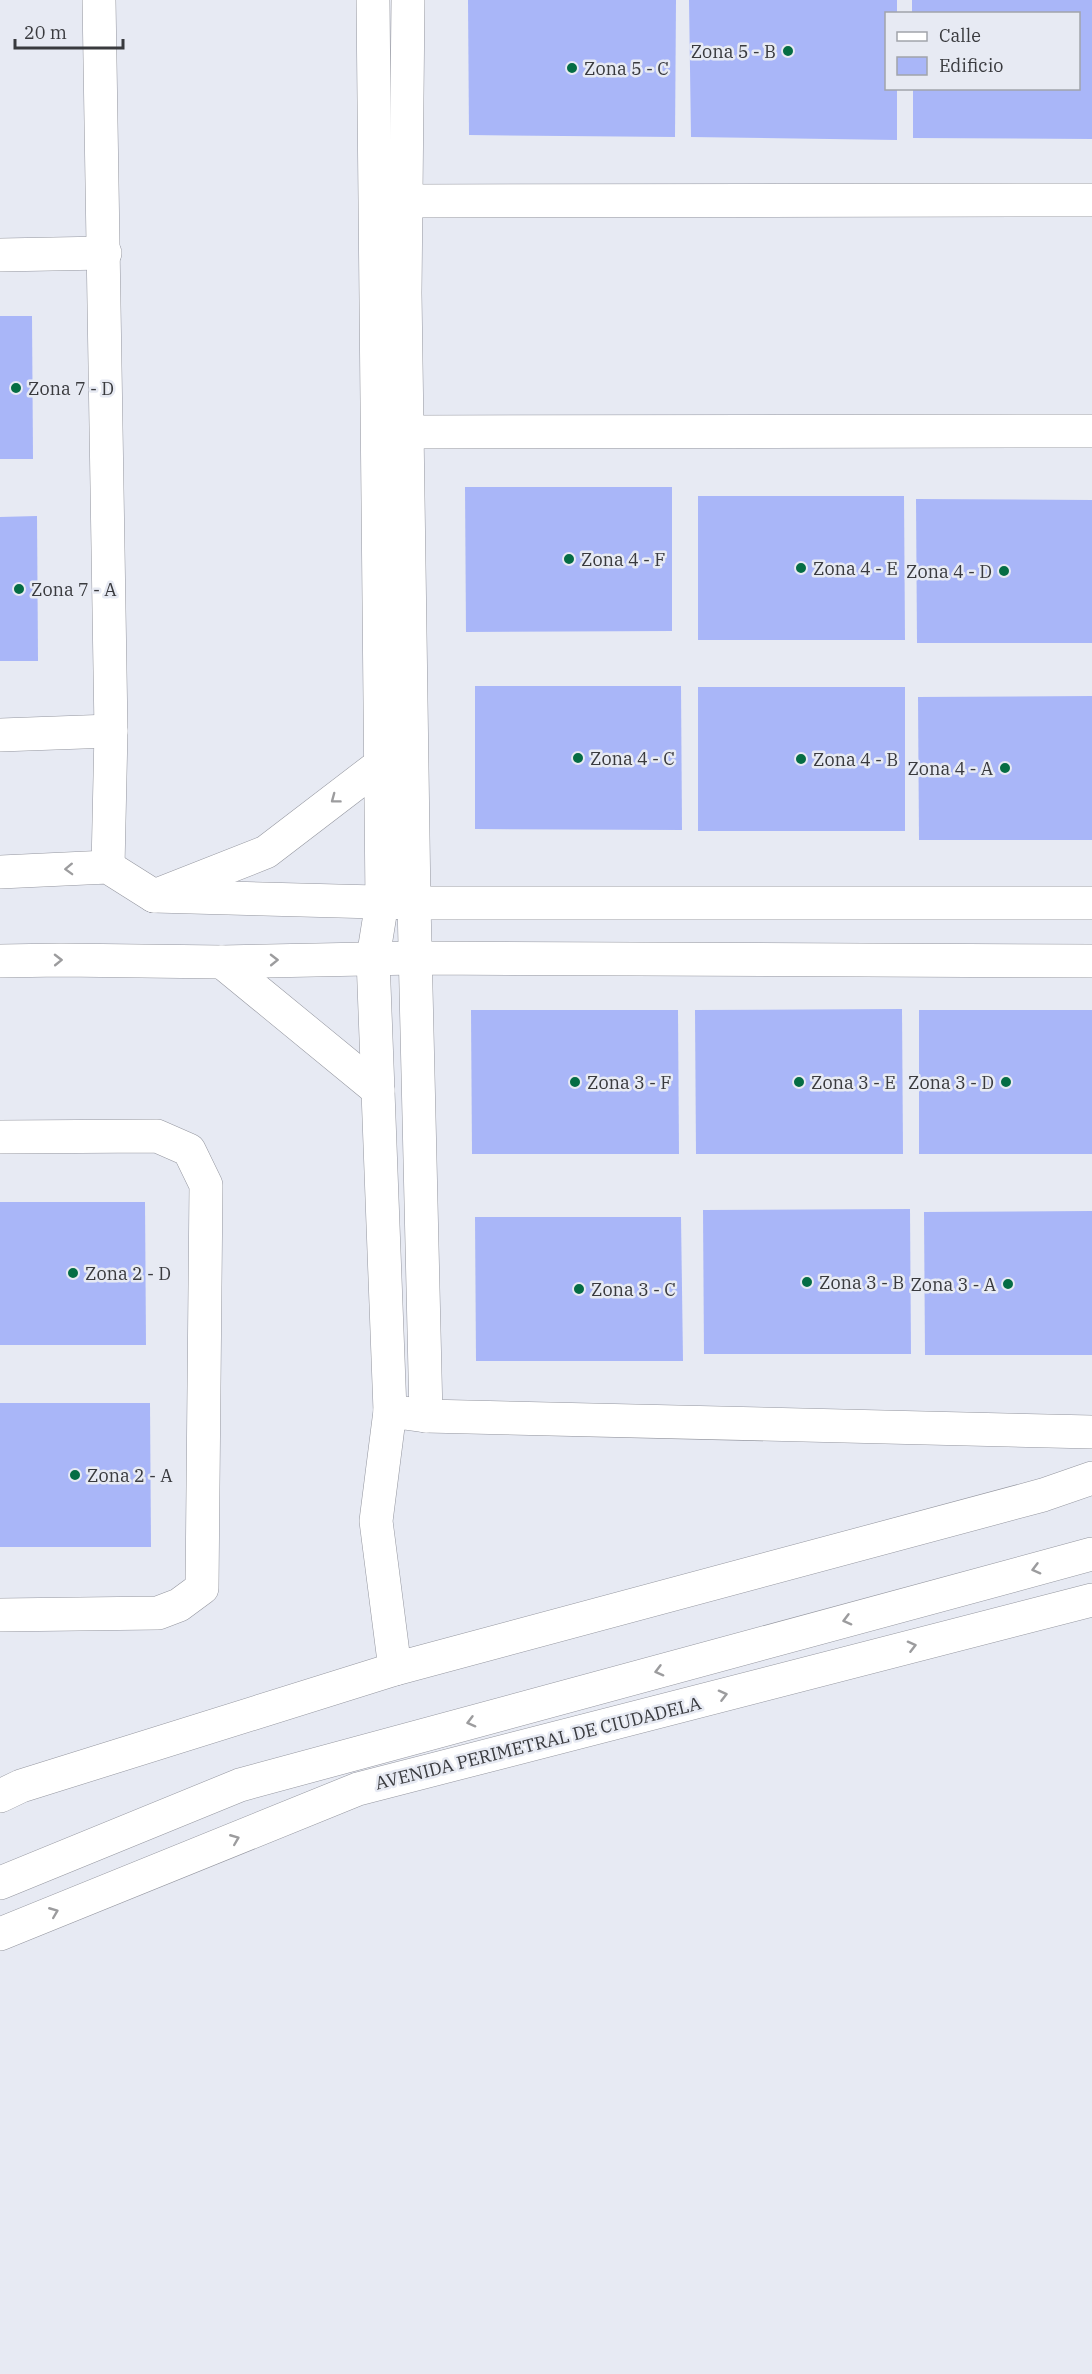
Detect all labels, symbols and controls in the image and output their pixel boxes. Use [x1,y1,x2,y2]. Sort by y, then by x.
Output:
scale bar [15,12,123,50]
legend [885,12,1080,90]
text: 20 m [24,21,67,44]
text: Calle [939,24,981,47]
place label: Zona 5 - B [691,40,776,63]
marker: Zona 5 - B [781,44,795,58]
text: Edificio [939,54,1003,77]
place label: Zona 5 - C [584,57,669,80]
marker: Zona 5 - C [565,61,579,75]
place label: Zona 7 - D [28,377,114,400]
marker: Zona 7 - D [9,381,23,395]
place label: Zona 4 - F [581,548,666,571]
marker: Zona 4 - F [562,552,576,566]
place label: Zona 4 - E [813,557,898,580]
place label: Zona 4 - D [906,560,992,583]
marker: Zona 4 - E [794,561,808,575]
marker: Zona 4 - D [997,564,1011,578]
place label: Zona 7 - A [31,578,117,601]
marker: Zona 7 - A [12,582,26,596]
place label: Zona 4 - C [590,747,675,770]
place label: Zona 4 - B [813,748,898,771]
marker: Zona 4 - C [571,751,585,765]
marker: Zona 4 - B [794,752,808,766]
place label: Zona 4 - A [907,757,994,780]
marker: Zona 4 - A [998,761,1012,775]
one-way arrow [331,792,342,803]
one-way arrow [65,862,74,875]
one-way arrow [54,954,63,966]
one-way arrow [270,954,279,967]
place label: Zona 3 - F [587,1071,672,1094]
place label: Zona 3 - E [811,1071,896,1094]
place label: Zona 3 - D [908,1071,994,1094]
marker: Zona 3 - F [568,1075,582,1089]
marker: Zona 3 - E [792,1075,806,1089]
marker: Zona 3 - D [999,1075,1013,1089]
place label: Zona 2 - D [85,1262,171,1285]
marker: Zona 2 - D [66,1266,80,1280]
place label: Zona 3 - B [819,1271,904,1294]
place label: Zona 3 - A [910,1273,997,1296]
marker: Zona 3 - B [800,1275,814,1289]
marker: Zona 3 - A [1001,1277,1015,1291]
place label: Zona 3 - C [591,1278,676,1301]
marker: Zona 3 - C [572,1282,586,1296]
place label: Zona 2 - A [87,1464,173,1487]
marker: Zona 2 - A [68,1468,82,1482]
one-way arrow [1031,1562,1041,1574]
one-way arrow [842,1613,853,1625]
one-way arrow [907,1641,917,1654]
one-way arrow [654,1664,665,1676]
one-way arrow [718,1689,728,1702]
street label: AVENIDA PERIMETRAL DE CIUDADELA [373,1691,704,1795]
one-way arrow [466,1715,477,1727]
one-way arrow [229,1834,240,1846]
one-way arrow [48,1907,59,1919]

